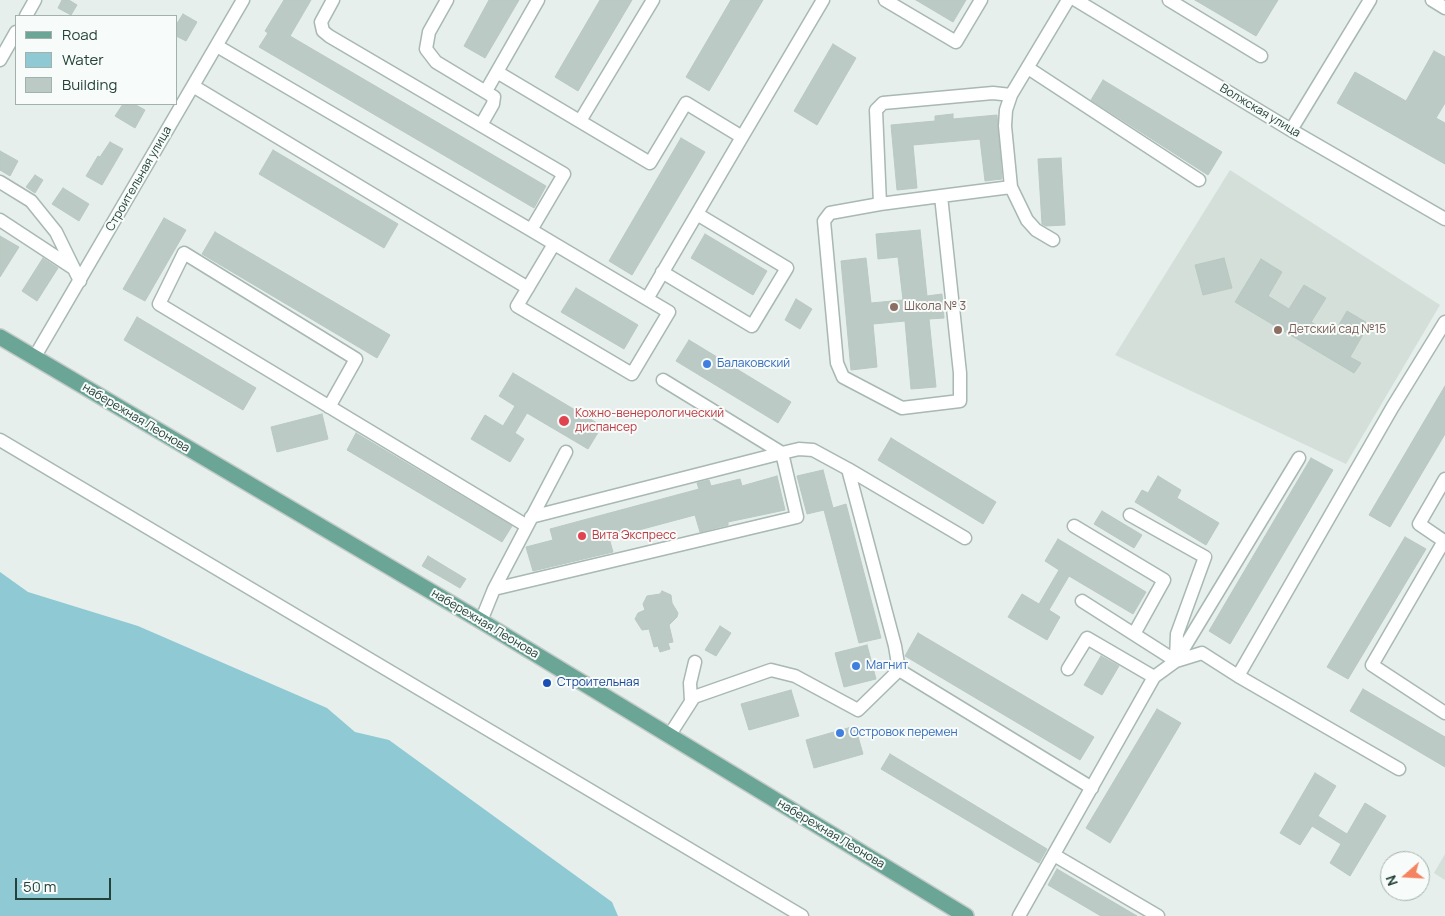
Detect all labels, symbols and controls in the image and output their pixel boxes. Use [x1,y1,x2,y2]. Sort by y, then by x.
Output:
legend [15,15,178,105]
text: Road [62,24,98,45]
text: Water [62,49,104,70]
text: Building [62,74,117,95]
street label: Волжская улица [1217,81,1303,141]
street label: Строительная улица [103,124,175,234]
place label: Школа № 3 [904,300,966,314]
marker: Школа № 3 [888,301,900,313]
place label: Детский сад №15 [1288,323,1386,337]
marker: Детский сад №15 [1272,324,1284,336]
place label: Балаковский [717,357,790,371]
marker: Балаковский [701,358,713,370]
street label: набережная Леонова [80,380,192,456]
place label: Кожно-венерологический диспансер [575,407,724,435]
marker: Кожно-венерологический диспансер [557,414,571,428]
place label: Вита Экспресс [592,529,676,543]
marker: Вита Экспресс [576,530,588,542]
street label: набережная Леонова [429,586,541,662]
place label: Магнит [866,659,908,673]
marker: Магнит [850,660,862,672]
place label: Строительная [557,676,639,690]
marker: Строительная [541,677,553,689]
place label: Островок перемен [850,726,958,740]
marker: Островок перемен [834,727,846,739]
street label: набережная Леонова [775,796,887,872]
north arrow [1380,851,1430,901]
scale bar [18,868,114,900]
text: N [1381,873,1402,889]
text: 50 m [23,876,57,897]

